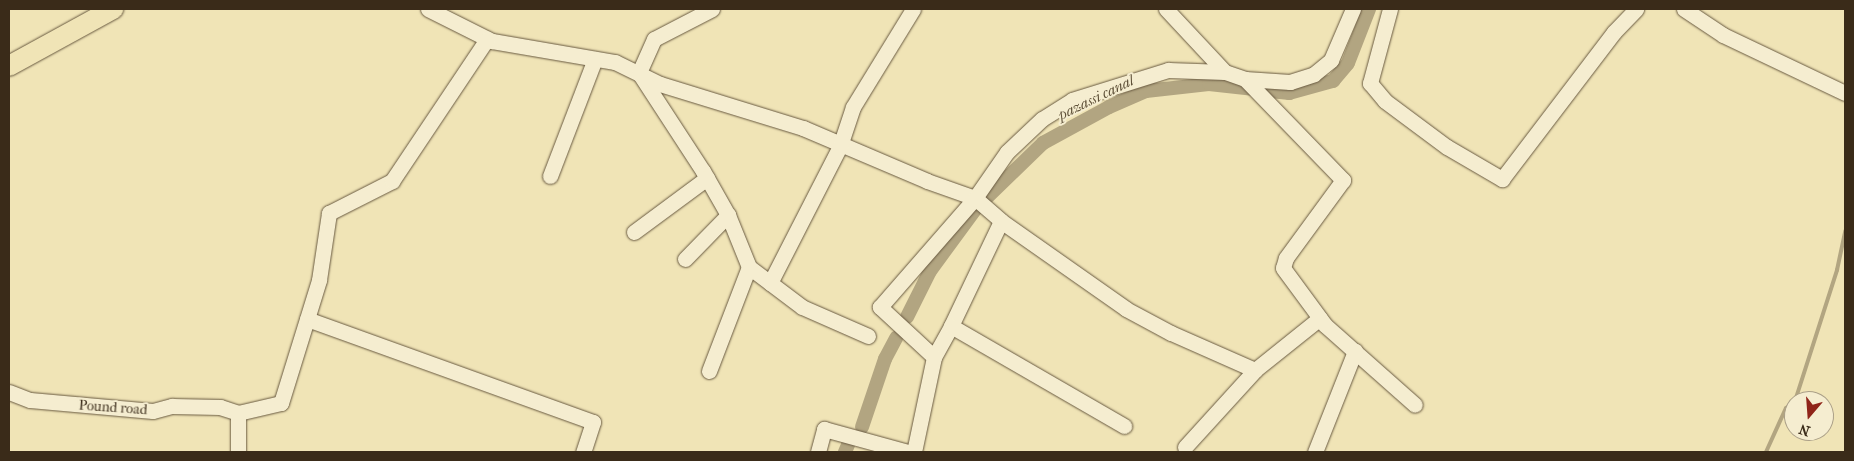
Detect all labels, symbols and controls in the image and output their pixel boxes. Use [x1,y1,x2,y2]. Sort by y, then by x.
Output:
water label: pazassi canal [1055,72,1137,124]
north arrow [1784,391,1834,441]
street label: Pound road [78,397,148,419]
text: N [1797,420,1812,440]

